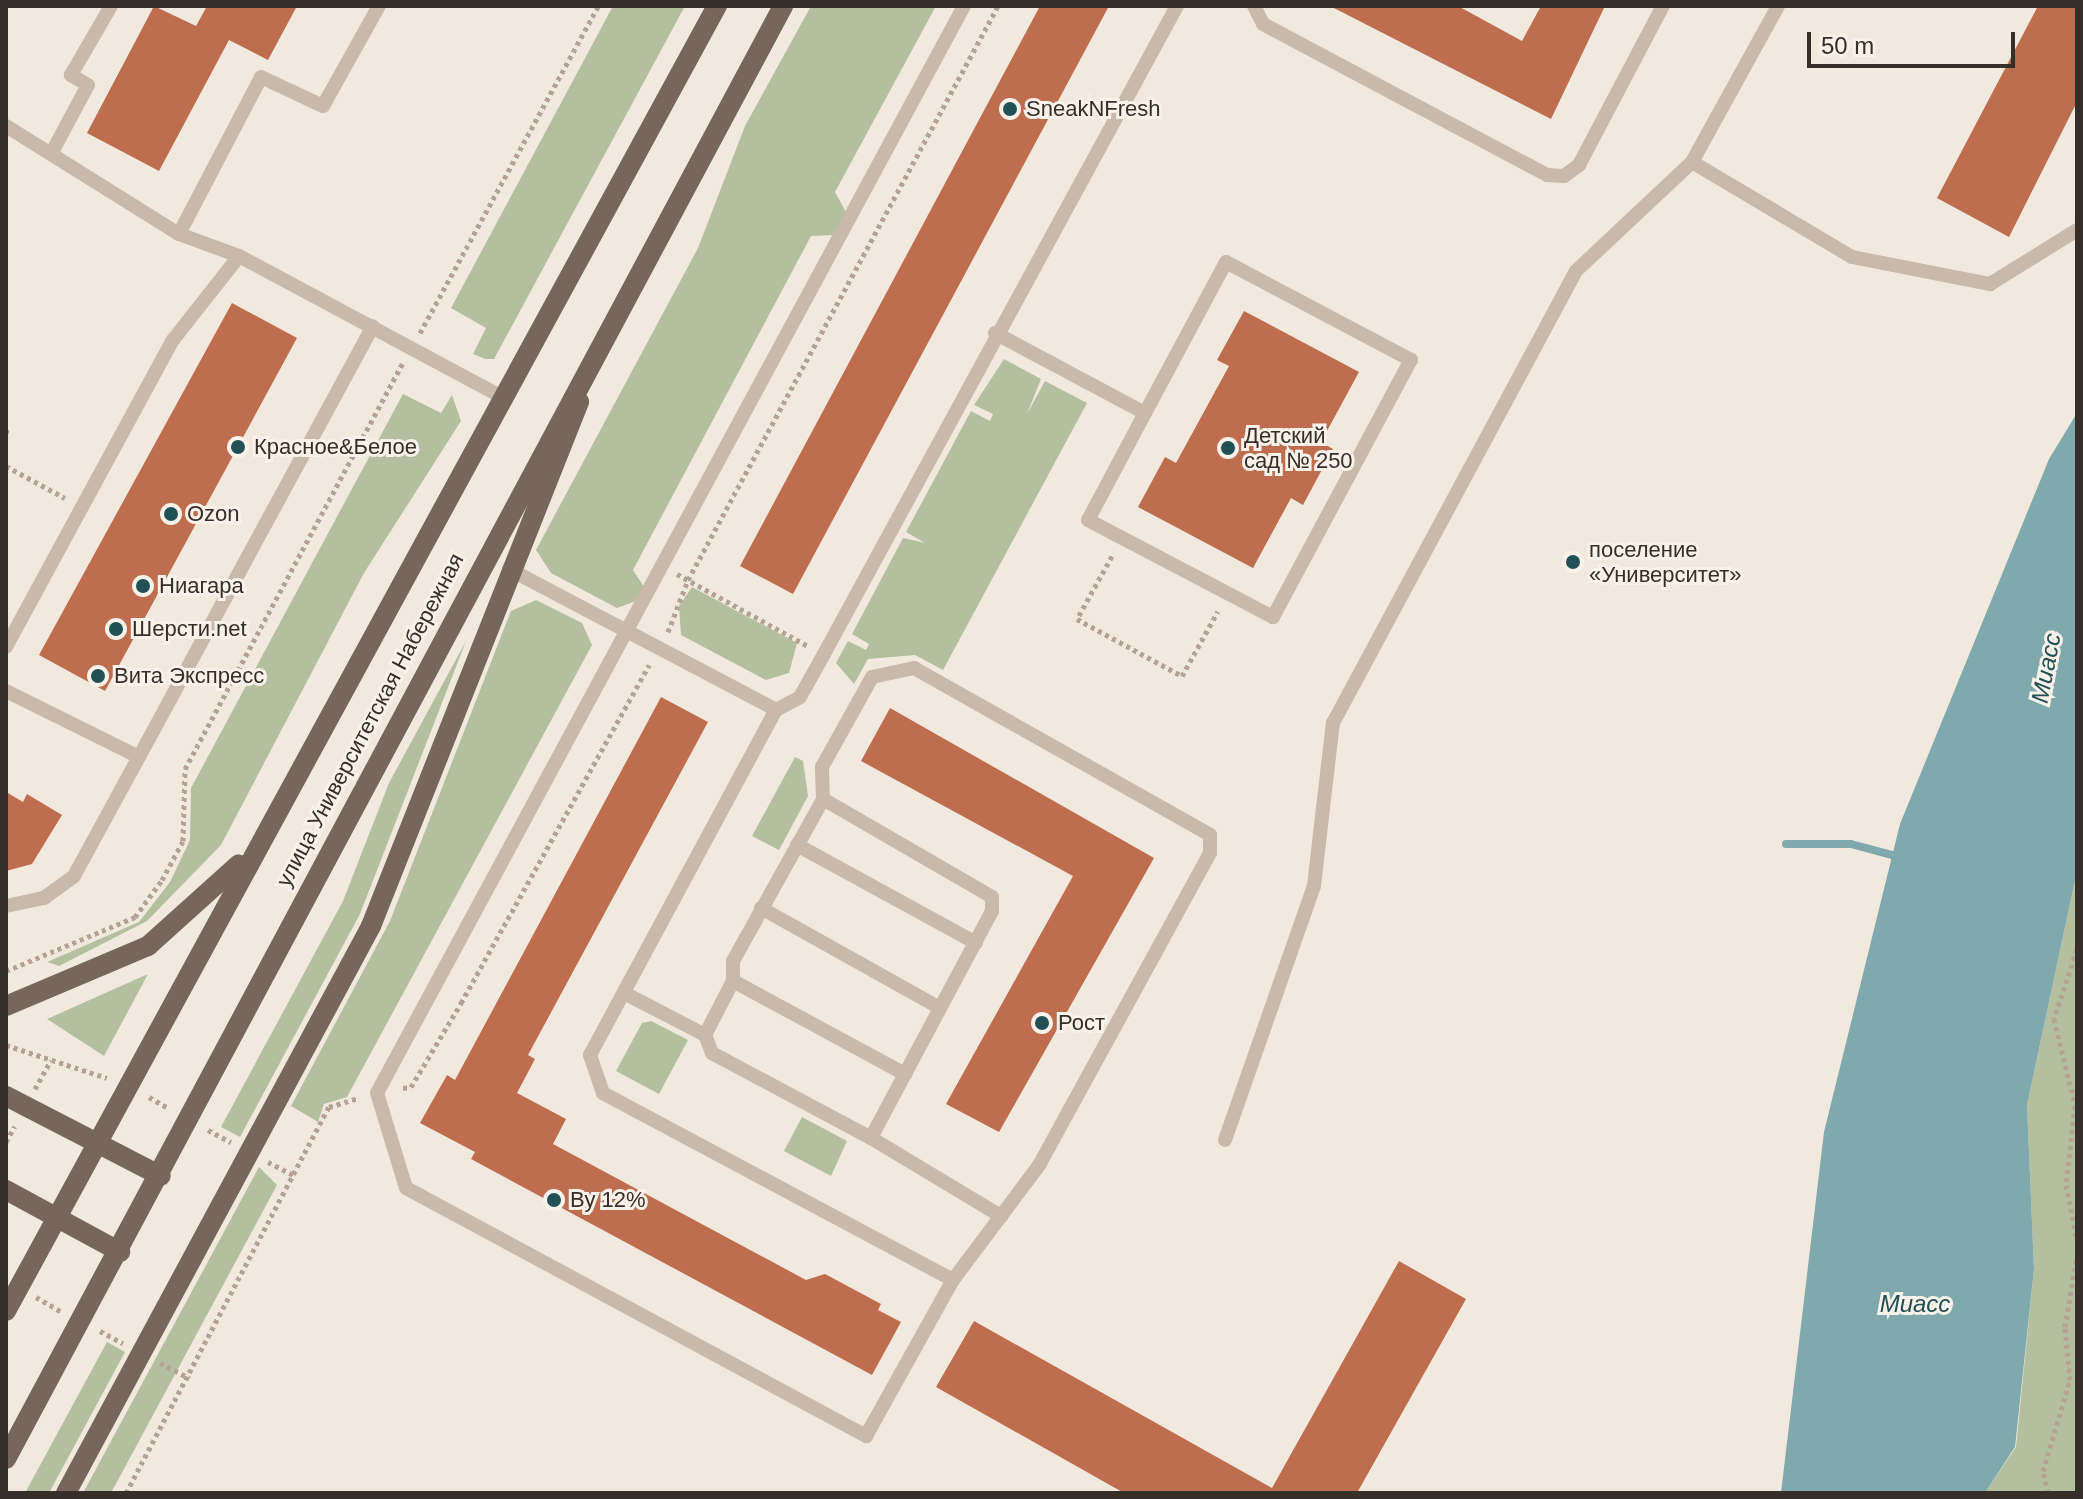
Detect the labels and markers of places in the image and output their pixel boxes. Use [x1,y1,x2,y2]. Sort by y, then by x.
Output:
place label: SneakNFresh [1026,96,1161,122]
marker: SneakNFresh [1001,100,1019,118]
place label: Детский сад № 250 [1244,422,1353,474]
place label: Красное&Белое [254,434,417,460]
marker: Красное&Белое [229,438,247,456]
marker: Детский сад № 250 [1219,439,1237,457]
place label: Ozon [187,501,240,527]
marker: Ozon [162,505,180,523]
place label: поселение «Университет» [1589,536,1742,588]
marker: поселение «Университет» [1564,553,1582,571]
place label: Ниагара [159,573,244,599]
marker: Ниагара [134,577,152,595]
place label: Шерсти.net [132,616,247,642]
marker: Шерсти.net [107,620,125,638]
place label: Вита Экспресс [114,663,264,689]
marker: Вита Экспресс [89,667,107,685]
place label: Рост [1058,1010,1105,1036]
marker: Рост [1033,1014,1051,1032]
place label: Ву 12% [570,1187,646,1213]
marker: Ву 12% [545,1191,563,1209]

